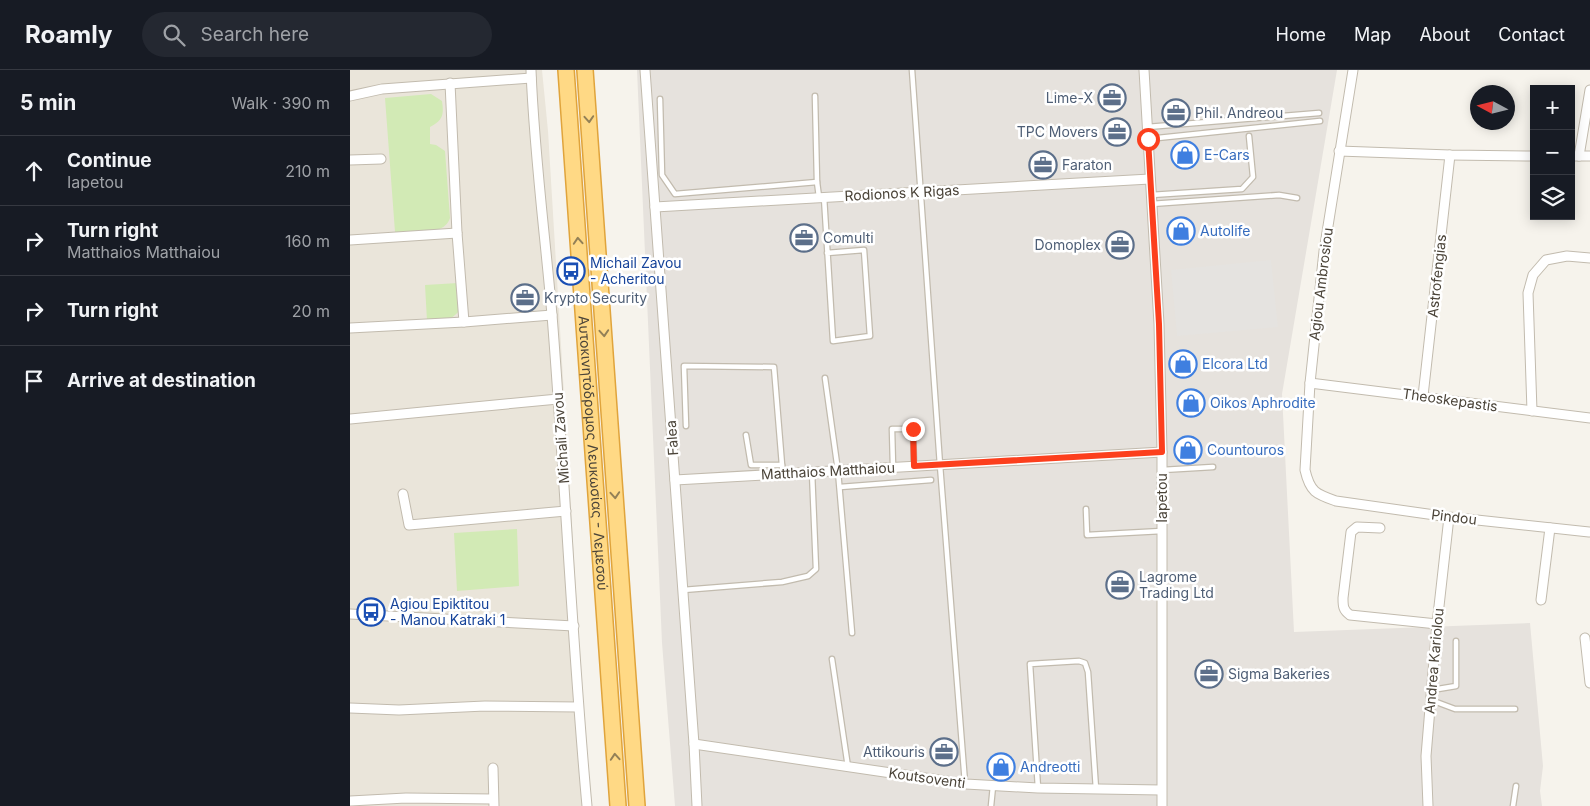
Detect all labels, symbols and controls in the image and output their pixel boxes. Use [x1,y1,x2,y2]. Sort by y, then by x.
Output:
search box [142,12,492,57]
text: Roamly [25,20,112,49]
icon: search [160,21,188,49]
text: Search here [200,23,309,46]
text: Home [1276,24,1326,45]
text: Map [1354,24,1391,45]
text: About [1419,24,1470,45]
text: Contact [1498,24,1565,45]
office icon: Lime-X [1097,83,1127,113]
north arrow [1470,85,1515,130]
map controls [1530,85,1575,220]
button: + [1530,85,1575,130]
place label: Lime-X [1046,89,1093,106]
text: 5 min [20,90,76,115]
text: Walk · 390 m [231,93,330,113]
office icon: Phil. Andreou [1161,98,1191,128]
place label: Phil. Andreou [1195,104,1283,121]
one-way arrow [583,115,594,123]
office icon: TPC Movers [1102,117,1132,147]
place label: TPC Movers [1017,123,1098,140]
route start [1137,128,1160,151]
button: − [1530,130,1575,175]
shop icon: E-Cars [1170,140,1200,170]
place label: E-Cars [1204,146,1250,163]
text: Continue [67,149,152,172]
office icon: Faraton [1028,150,1058,180]
place label: Faraton [1062,156,1112,173]
icon: ahead [20,157,48,185]
text: 210 m [285,161,330,181]
text: Iapetou [67,172,124,192]
button: layers [1530,175,1575,220]
street label: Rodionos K Rigas [844,181,960,204]
shop icon: Autolife [1166,216,1196,246]
text: Turn right [67,219,158,242]
place label: Autolife [1200,222,1251,239]
office icon: Comulti [789,223,819,253]
icon: right [20,227,48,255]
street label: Agiou Ambrosiou [1305,227,1336,341]
place label: Comulti [823,229,874,246]
office icon: Domoplex [1105,230,1135,260]
text: 160 m [285,231,330,251]
street label: Astrofengias [1424,234,1449,318]
place label: Domoplex [1034,236,1101,253]
one-way arrow [572,237,583,245]
text: Matthaios Matthaiou [67,242,220,262]
place label: Michail Zavou - Acheritou [590,254,682,287]
bus stop icon: Michail Zavou - Acheritou [556,256,586,286]
office icon: Krypto Security [510,283,540,313]
place label: Krypto Security [544,289,647,306]
icon: right [20,297,48,325]
text: Turn right [67,299,158,322]
text: 20 m [292,301,330,321]
street label: Αυτοκινητόδρομος Λευκωσίας - Λεμεσού [575,315,612,591]
one-way arrow [598,329,609,337]
shop icon: Elcora Ltd [1168,349,1198,379]
place label: Elcora Ltd [1202,355,1268,372]
icon: arrive [20,367,48,395]
text: Arrive at destination [67,369,256,392]
street label: Theoskepastis [1401,384,1499,415]
shop icon: Oikos Aphrodite [1176,388,1206,418]
street label: Michali Zavou [549,392,572,484]
place label: Oikos Aphrodite [1210,394,1316,411]
route end [902,418,925,441]
street label: Falea [662,420,681,456]
shop icon: Countouros [1173,435,1203,465]
place label: Countouros [1207,441,1284,458]
street label: Matthaios Matthaiou [761,459,895,482]
street label: Iapetou [1153,473,1170,523]
one-way arrow [609,491,620,499]
street label: Pindou [1430,505,1478,528]
place label: Lagrome Trading Ltd [1139,568,1214,601]
office icon: Lagrome Trading Ltd [1105,570,1135,600]
place label: Agiou Epiktitou - Manou Katraki 1 [390,595,505,628]
bus stop icon: Agiou Epiktitou - Manou Katraki 1 [356,597,386,627]
street label: Andrea Kariolou [1420,607,1447,715]
office icon: Sigma Bakeries [1194,659,1224,689]
place label: Sigma Bakeries [1228,665,1330,682]
office icon: Attikouris [929,737,959,767]
place label: Attikouris [863,743,925,760]
shop icon: Andreotti [986,752,1016,782]
one-way arrow [609,753,620,761]
place label: Andreotti [1020,758,1080,775]
street label: Koutsoventi [888,764,967,791]

